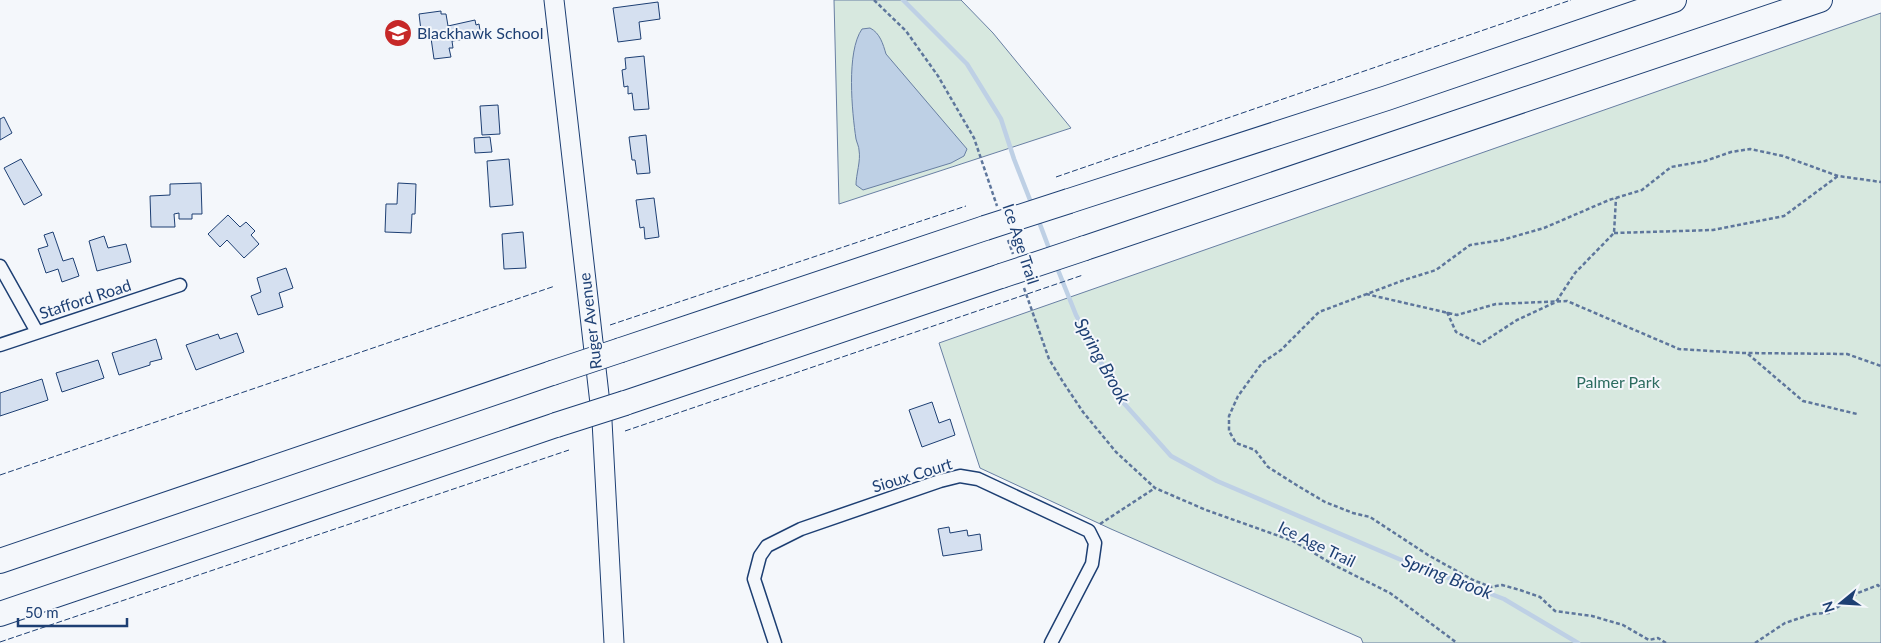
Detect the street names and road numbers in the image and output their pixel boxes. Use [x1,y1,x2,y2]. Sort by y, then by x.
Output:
street label: Ice Age Trail [999,201,1043,287]
street label: Ruger Avenue [574,272,605,370]
street label: Stafford Road [37,275,133,322]
street label: Sioux Court [870,453,954,496]
street label: Ice Age Trail [1275,517,1359,570]

